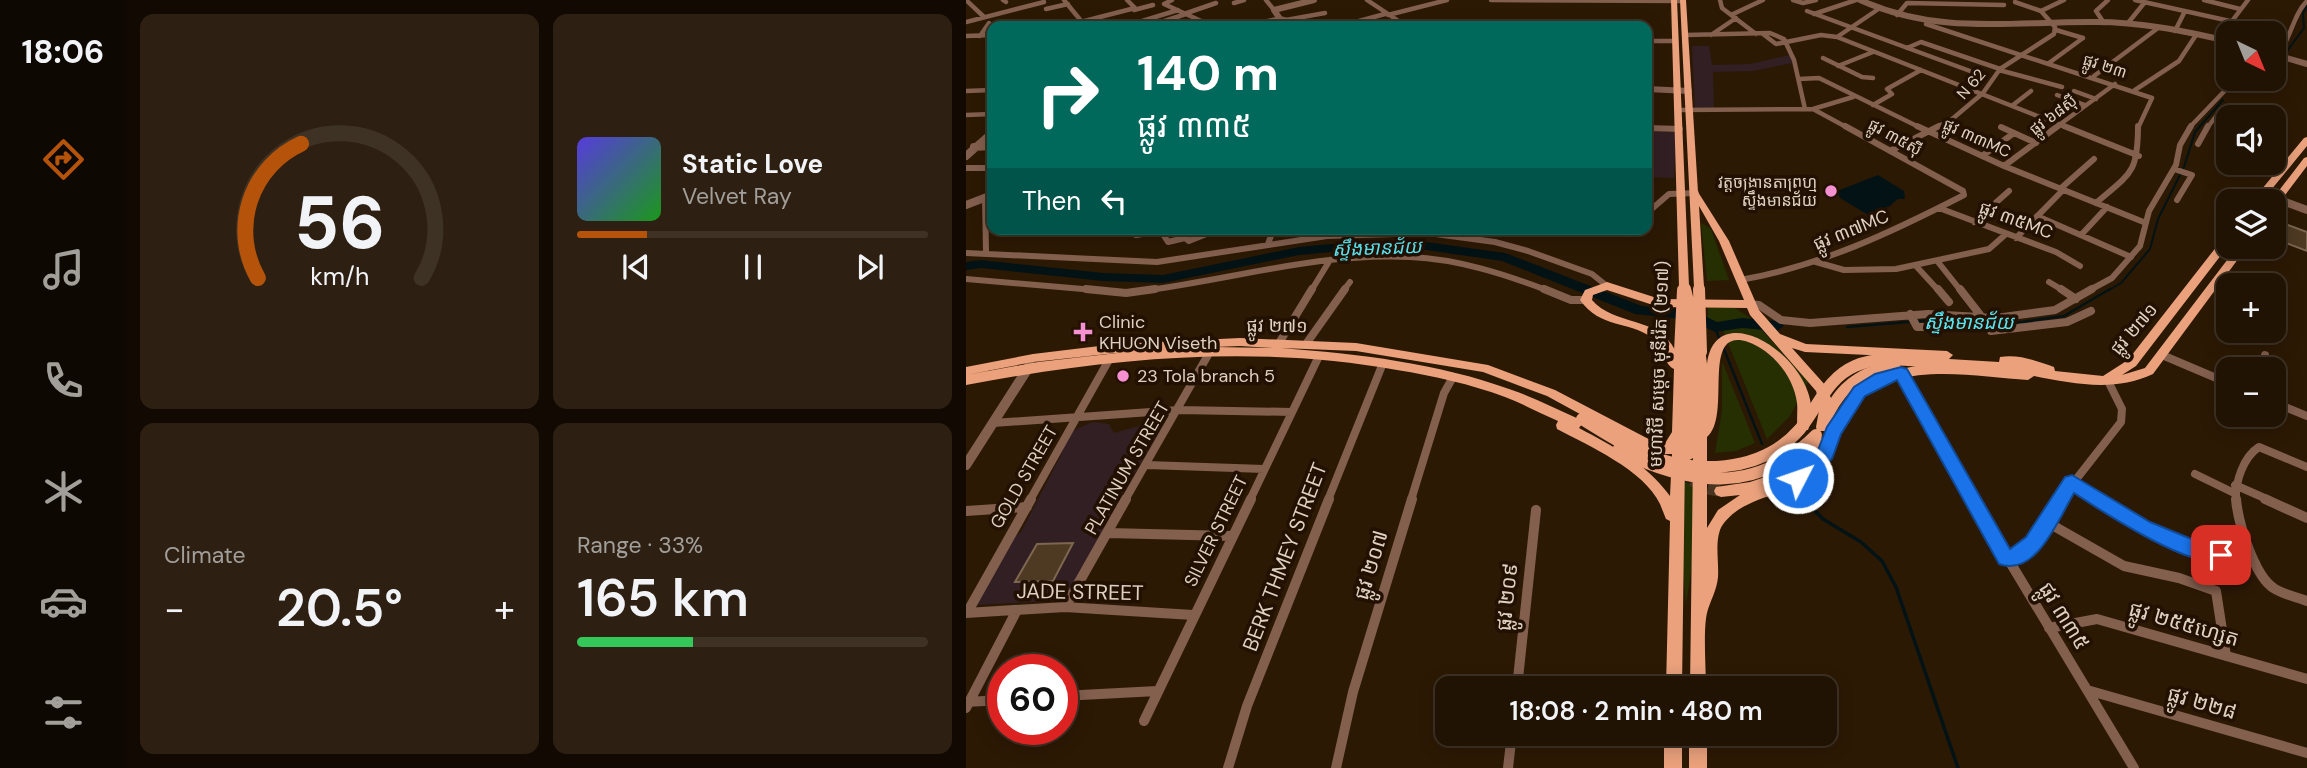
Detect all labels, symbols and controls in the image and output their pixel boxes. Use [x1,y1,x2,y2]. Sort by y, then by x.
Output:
north arrow [2216,21,2286,91]
map controls [2216,21,2286,427]
text: 18:06 [22,31,104,73]
text: 140 m [1137,41,1279,105]
icon: right [1022,49,1113,140]
street label: ផ្លូវ ២៣ [2079,49,2130,87]
street label: N 62 [1952,64,1990,104]
street label: ផ្លូវ ៦៨ស៊ី [2025,90,2083,143]
text: ផ្លូវ ៣៣៥ [1137,105,1252,147]
button: sound [2216,105,2286,175]
street label: ផ្លូវ ៣៥ស៊ី [1863,114,1926,164]
street label: ផ្លូវ ៣៣MC [1938,114,2014,166]
icon: directions [39,135,88,184]
text: Static Love [682,147,823,181]
place label: វត្តចង្ក្រានតាព្រហ្ម ស្ទឹងមានជ័យ [1718,172,1817,211]
text: 56 [294,176,385,271]
text: Velvet Ray [682,181,792,211]
icon: left [1095,182,1133,220]
marker: វត្តចង្ក្រានតាព្រហ្ម ស្ទឹងមានជ័យ [1823,183,1839,199]
text: Then [1022,184,1081,218]
button: layers [2216,189,2286,259]
street label: ផ្លូវ ៣៥MC [1974,196,2056,249]
street label: ផ្លូវ ៣៧MC [1810,204,1894,260]
water label: ស្ទឹងមានជ័យ [1332,234,1424,262]
icon: music [39,245,88,294]
icon: previous [617,248,655,286]
icon: pause [734,248,772,286]
icon: next [851,248,889,286]
text: km/h [310,260,369,293]
street label: មហាវិថី សម្តេច មុនីរ៉េត (២១៧) [1643,260,1675,468]
button: + [2216,273,2286,343]
street label: ផ្លូវ ២៧១ [2105,298,2166,363]
place label: Clinic KHUON Viseth [1099,310,1217,355]
water label: ស្ទឹងមានជ័យ [1924,310,2016,335]
street label: ផ្លូវ ២៧១ [1246,313,1308,343]
marker: Clinic KHUON Viseth [1073,322,1093,342]
icon: phone [39,356,88,405]
button: − [2216,357,2286,427]
place label: 23 Tola branch 5 [1137,364,1275,388]
marker: 23 Tola branch 5 [1115,368,1131,384]
street label: PLATINUM STREET [1079,397,1175,539]
street label: GOLD STREET [985,421,1063,533]
position arrow [1761,441,1835,515]
street label: BERK THMEY STREET [1236,459,1334,655]
icon: climate [39,467,88,516]
street label: SILVER STREET [1179,471,1253,591]
pin [2191,525,2251,585]
street label: ផ្លូវ ២០៧ [1347,527,1400,605]
text: Range · 33% [577,530,703,560]
icon: arrive [2202,536,2240,574]
text: Climate [164,540,246,570]
street label: ផ្លូវ ២០៩ [1490,562,1530,633]
text: 165 km [577,564,749,632]
text: 20.5° [276,574,403,642]
icon: car [39,577,88,626]
street label: JADE STREET [1016,577,1144,607]
street label: ផ្លូវ ៣៣៥ [2028,577,2096,658]
text: − [164,584,185,634]
text: + [494,584,515,634]
street label: ផ្លូវ ២៥៥ហ្សេត [2124,595,2242,658]
speed limit sign: 60 [987,654,1078,745]
street label: ផ្លូវ ២២៨ [2163,680,2240,731]
icon: filters [39,688,88,737]
text: 18:08 · 2 min · 480 m [1510,694,1762,728]

